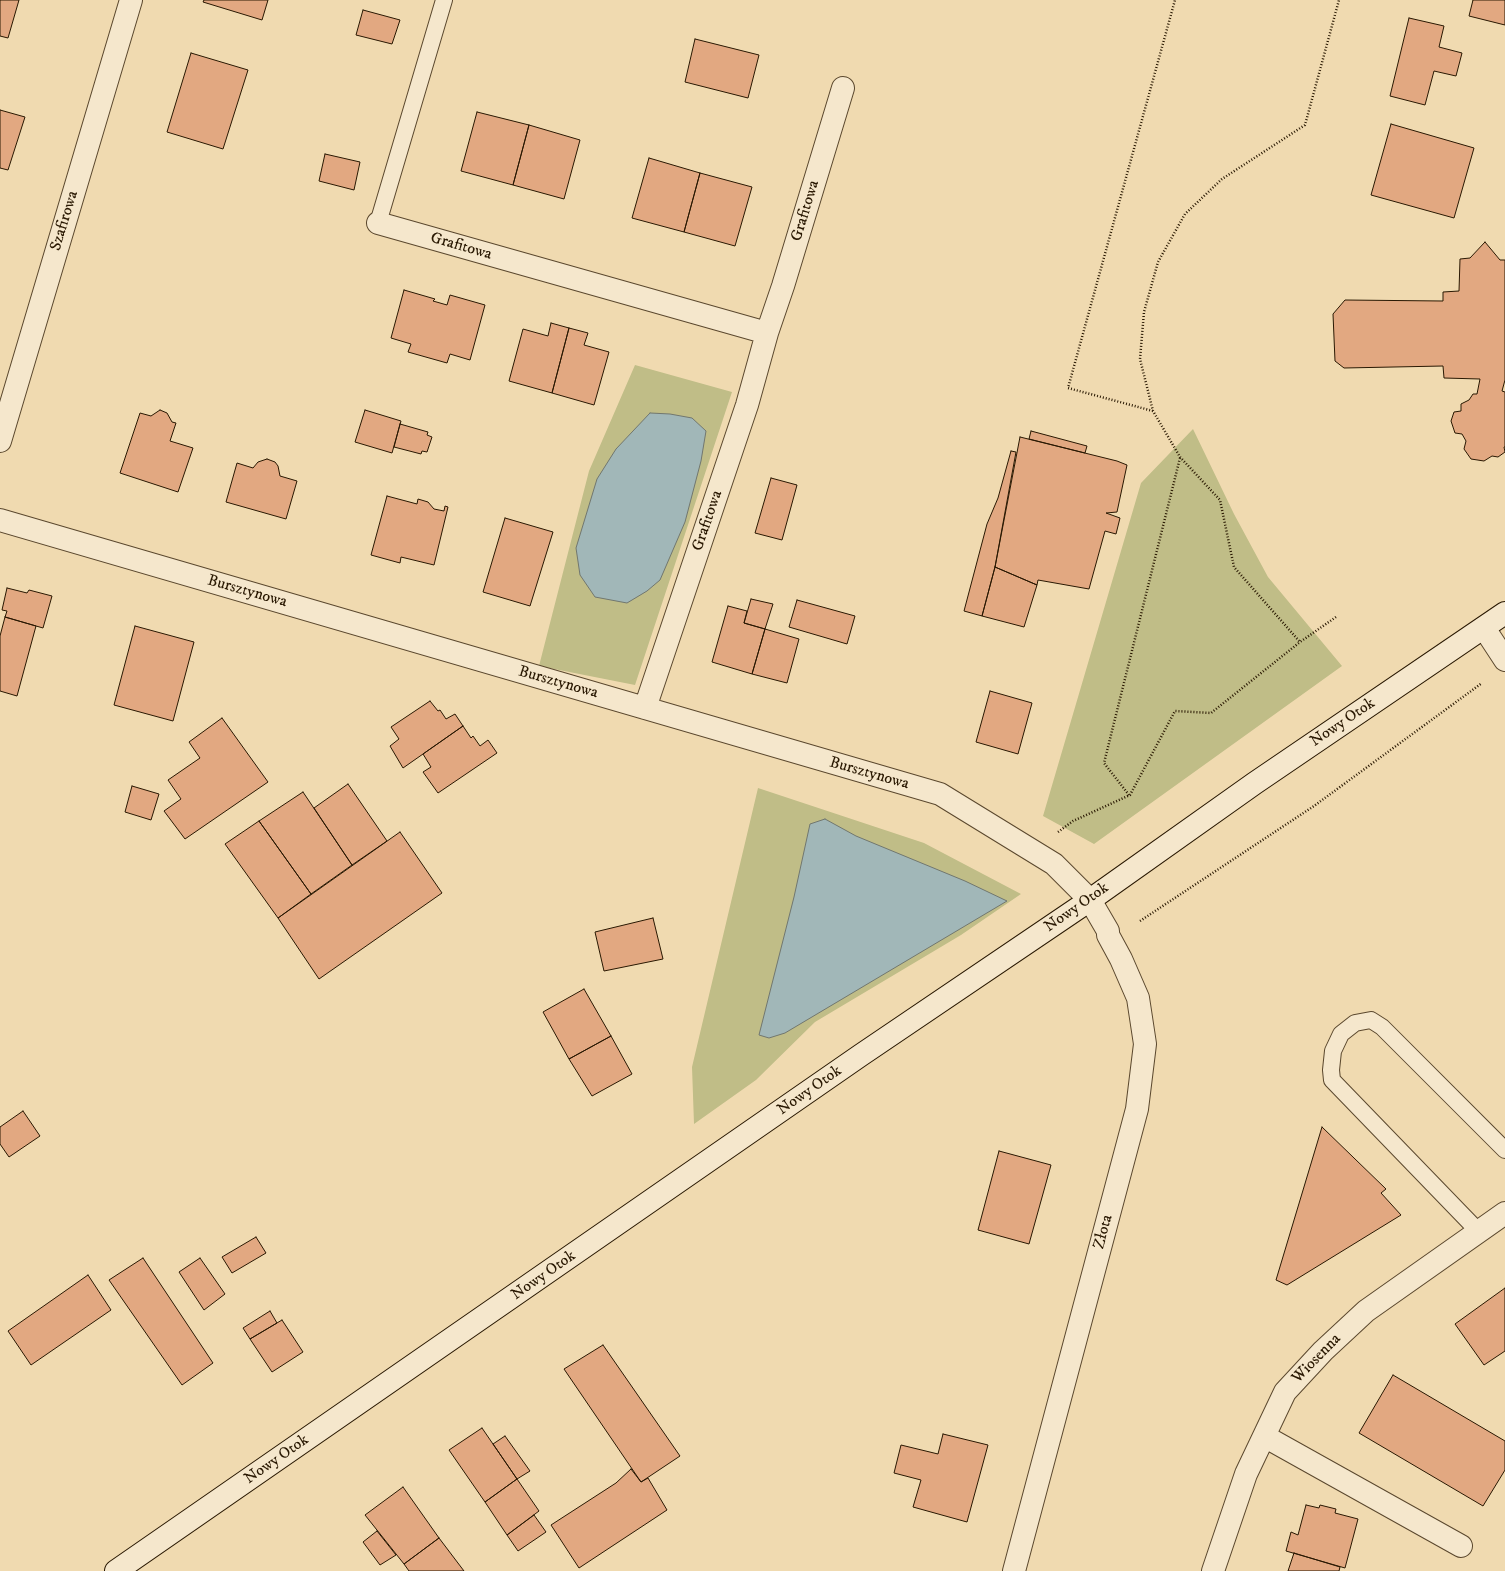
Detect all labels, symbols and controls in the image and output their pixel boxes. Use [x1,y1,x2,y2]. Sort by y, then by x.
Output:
street label: Grafitowa [788,178,824,244]
street label: Szafirowa [47,189,83,253]
street label: Grafitowa [428,229,494,265]
street label: Grafitowa [689,488,727,554]
street label: Bursztynowa [205,571,289,613]
street label: Bursztynowa [516,662,600,704]
street label: Nowy Otok [1307,694,1379,752]
street label: Bursztynowa [827,753,911,795]
street label: Nowy Otok [1041,879,1113,937]
street label: Nowy Otok [774,1062,846,1120]
street label: Złota [1090,1213,1118,1251]
street label: Nowy Otok [508,1247,580,1305]
street label: Wiosenna [1289,1330,1345,1388]
street label: Nowy Otok [241,1431,313,1489]

